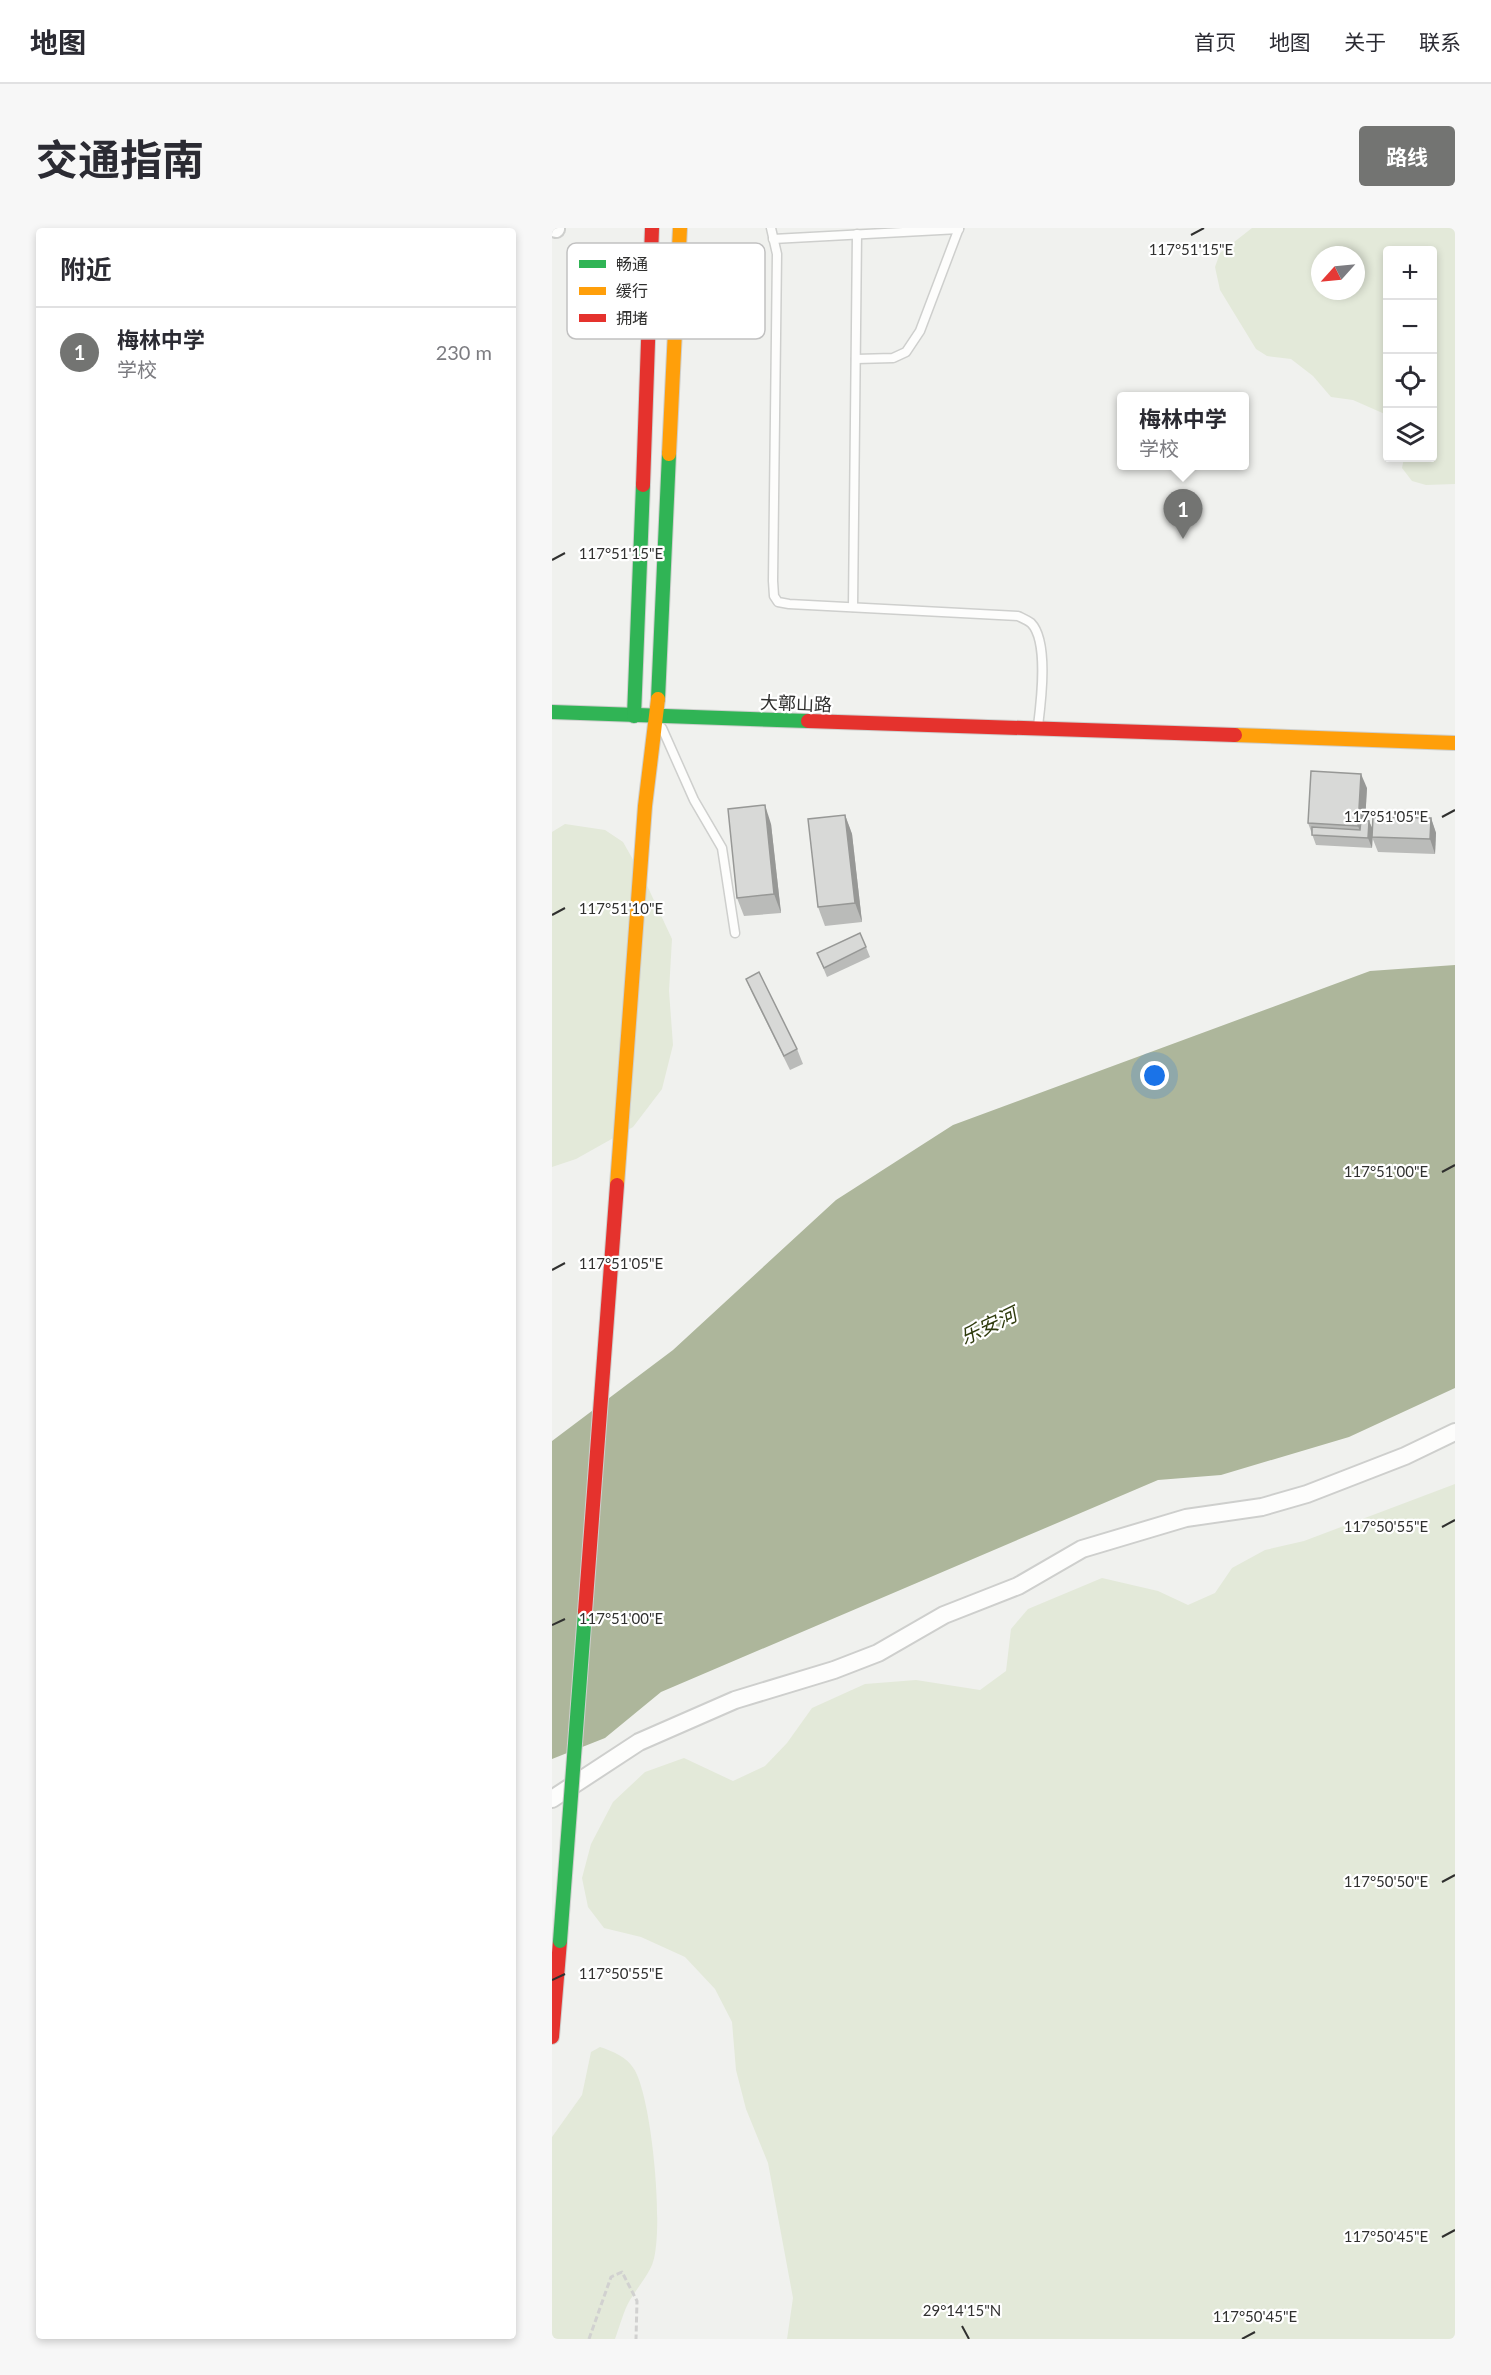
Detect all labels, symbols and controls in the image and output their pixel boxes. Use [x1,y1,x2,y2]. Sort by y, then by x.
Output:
text: 地图 [30,25,86,59]
text: 首页 [1194,29,1236,54]
text: 地图 [1269,29,1311,54]
text: 关于 [1344,29,1386,54]
text: 联系 [1419,29,1461,54]
button: 路线 [1359,126,1455,186]
text: 交通指南 [36,134,204,184]
text: 117°51'15"E [1149,240,1233,258]
legend [567,243,765,339]
north arrow [1311,246,1365,300]
map controls [1383,246,1437,462]
button: + [1383,246,1437,300]
text: 附近 [60,253,112,285]
text: 畅通 [616,254,648,273]
text: 缓行 [616,281,648,300]
button: − [1383,300,1437,354]
text: 拥堵 [616,308,648,327]
text: 梅林中学 [117,326,205,353]
text: 1 [74,340,85,364]
text: 230 m [436,340,492,364]
button: locate [1383,354,1437,408]
text: 学校 [117,357,157,381]
popup [1117,392,1249,470]
text: 梅林中学 [1139,405,1227,432]
button: layers [1383,408,1437,462]
text: 学校 [1139,436,1179,460]
pin: 1 [1164,490,1202,539]
text: 117°51'15"E [579,544,663,562]
street label: 大鄣山路 [760,691,832,715]
text: 117°51'05"E [1344,807,1428,825]
text: 117°51'10"E [579,899,663,917]
your location [1140,1061,1169,1090]
text: 117°51'00"E [1344,1162,1428,1180]
text: 117°51'05"E [579,1254,663,1272]
water label: 乐安河 [956,1300,1024,1349]
text: 117°50'55"E [1344,1517,1428,1535]
text: 117°51'00"E [579,1609,663,1627]
text: 117°50'50"E [1344,1872,1428,1890]
text: 117°50'55"E [579,1964,663,1982]
text: 117°50'45"E [1344,2227,1428,2245]
text: 29°14'15"N [923,2301,1001,2319]
text: 117°50'45"E [1213,2307,1297,2325]

